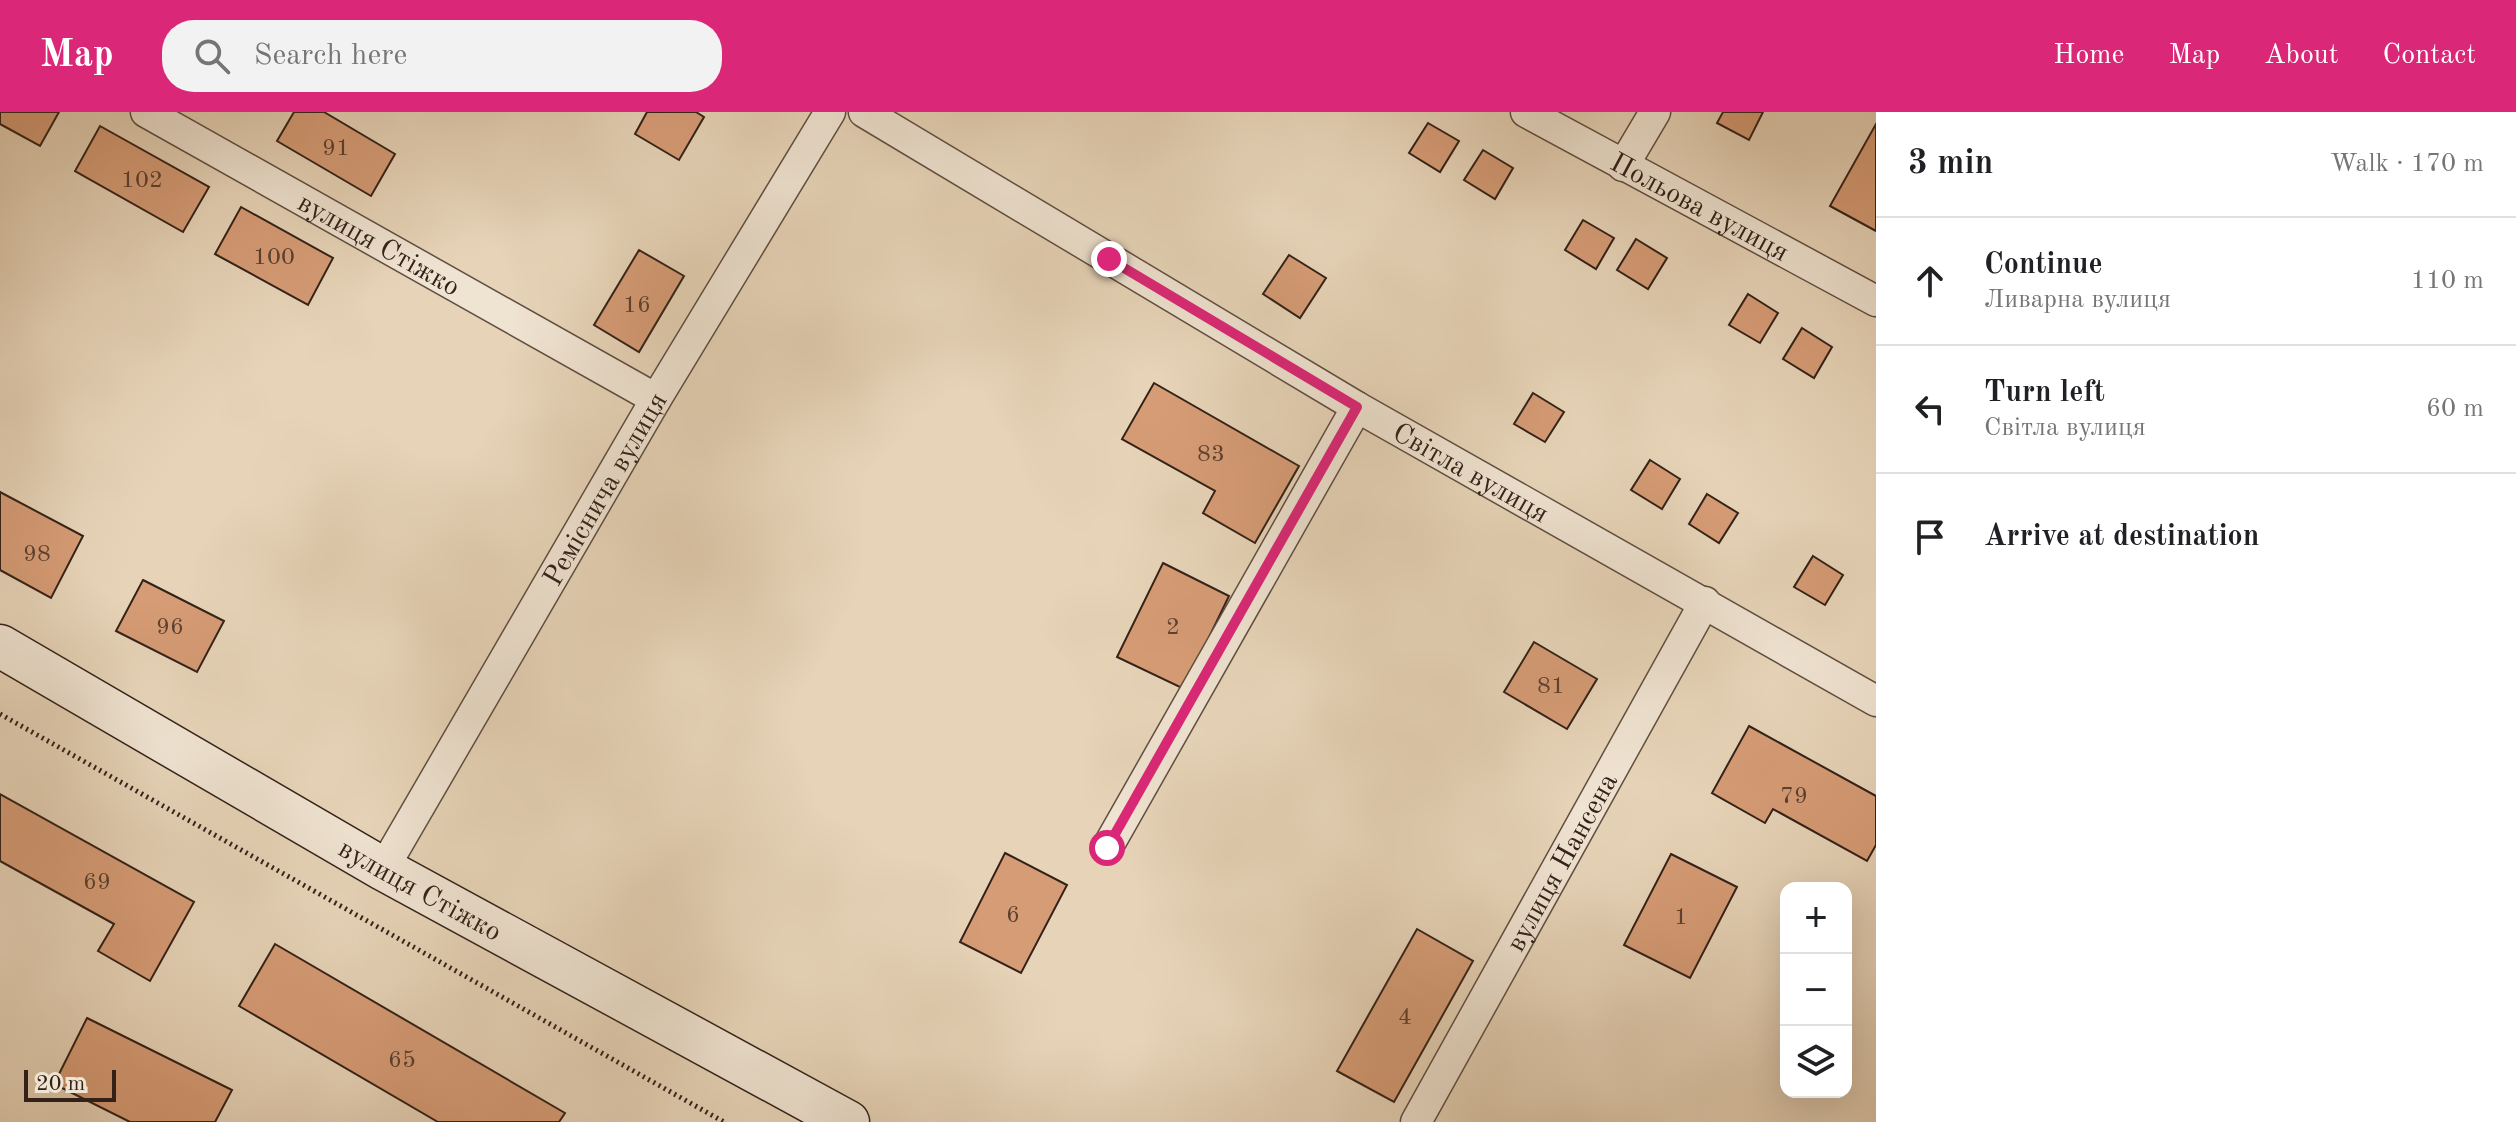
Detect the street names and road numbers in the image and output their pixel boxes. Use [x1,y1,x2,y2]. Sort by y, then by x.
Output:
street label: Польова вулиця [1605,149,1793,268]
street label: вулиця Стіжко [292,189,464,303]
street label: Реміснича вулиця [540,389,674,591]
street label: Світла вулиця [1387,419,1553,530]
street label: вулиця Нансена [1503,769,1624,957]
street label: вулиця Стіжко [333,835,505,948]

